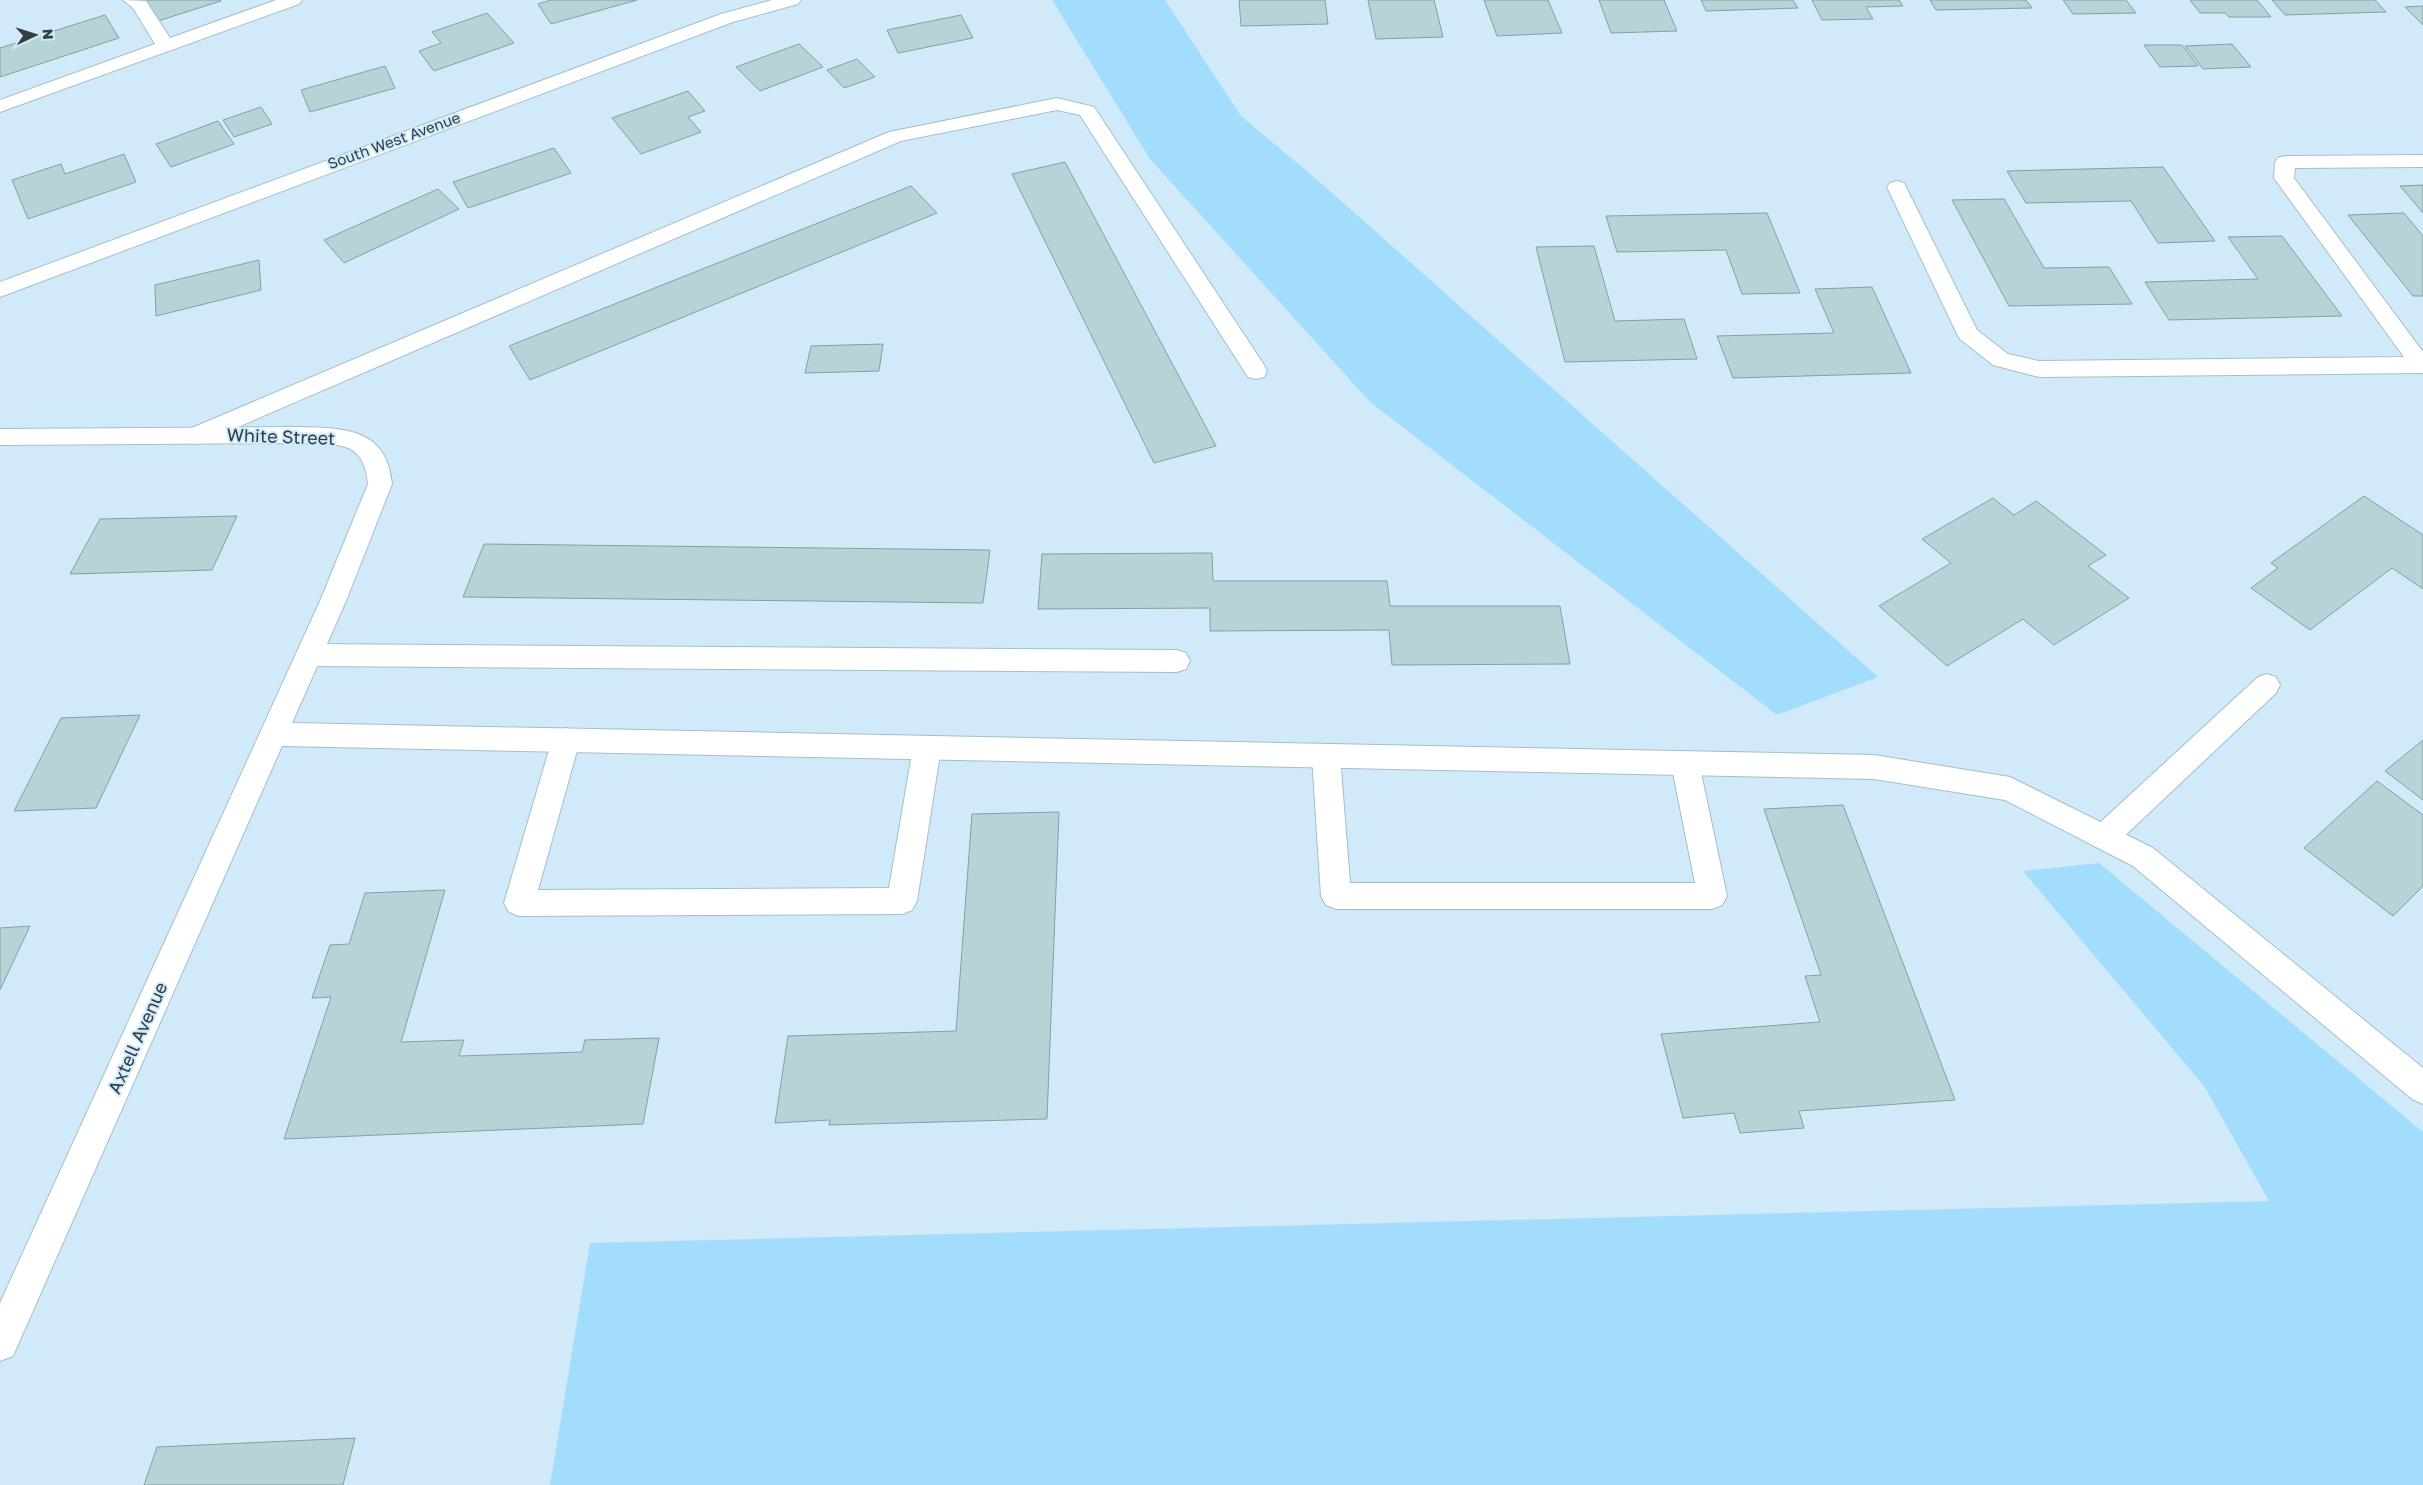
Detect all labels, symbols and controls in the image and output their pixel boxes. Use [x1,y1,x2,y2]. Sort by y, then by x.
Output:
north arrow [10,10,60,60]
text: N [40,28,57,40]
street label: South West Avenue [325,108,463,172]
street label: White Street [226,423,336,449]
street label: Axtell Avenue [103,978,172,1097]

